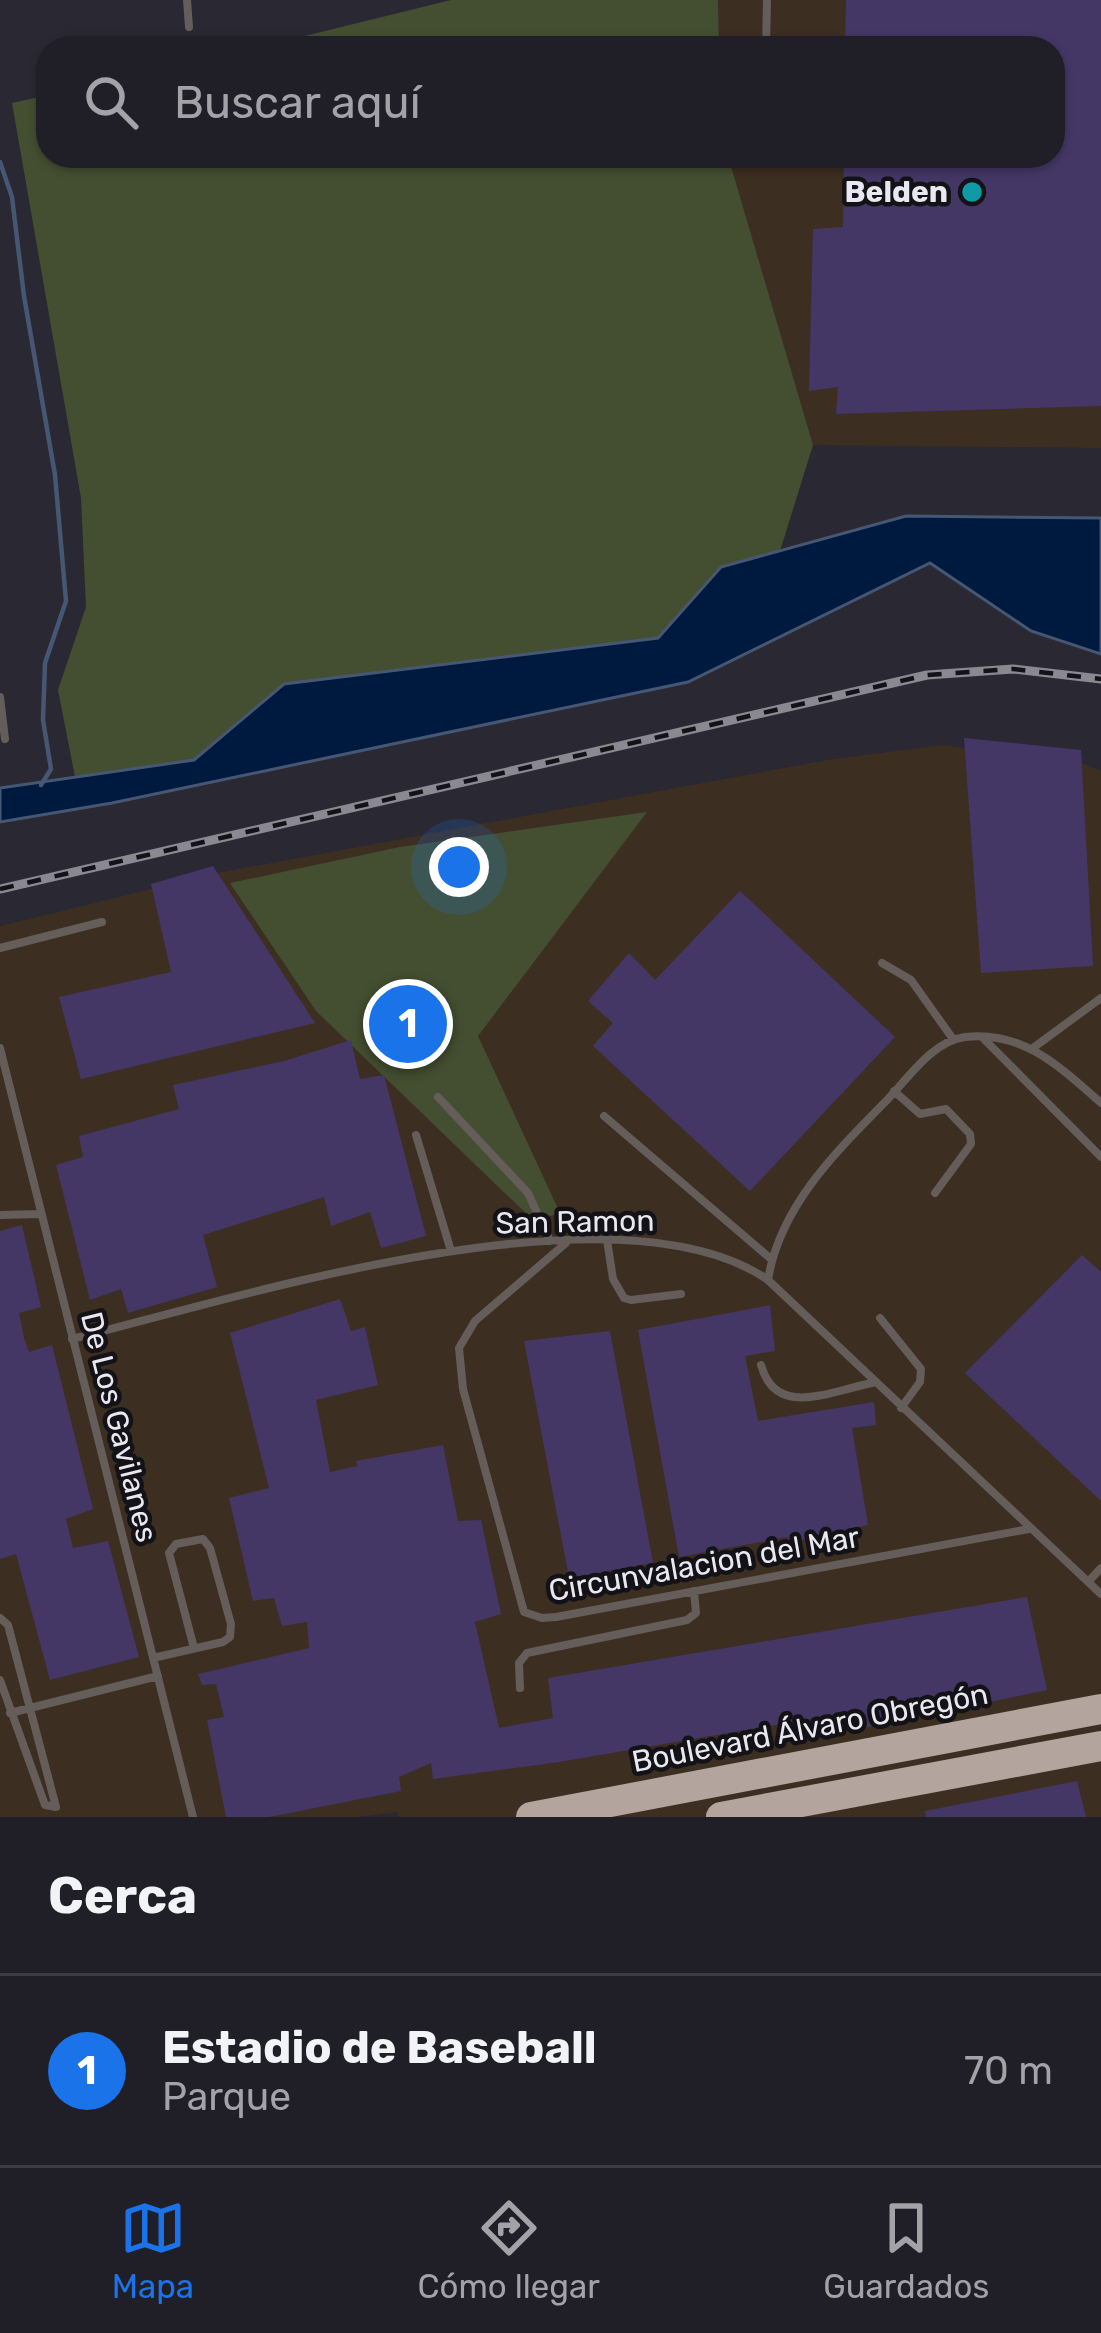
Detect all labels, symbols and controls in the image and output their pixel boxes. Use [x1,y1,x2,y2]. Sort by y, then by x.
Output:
search box [36,36,1065,168]
icon: search [78,69,144,135]
text: Buscar aquí [174,76,421,129]
place label: Belden [844,174,948,210]
marker: Belden [959,179,985,205]
your location [429,837,489,897]
pin: 1 [369,979,447,1069]
street label: San Ramon [495,1203,655,1241]
street label: De Los Gavilanes [73,1308,165,1546]
street label: Circunvalacion del Mar [546,1519,863,1609]
street label: Boulevard Álvaro Obregón [629,1676,991,1780]
text: Cerca [48,1865,197,1926]
text: Estadio de Baseball [162,2021,597,2074]
text: 1 [77,2048,97,2094]
text: 70 m [964,2048,1053,2094]
text: Parque [162,2074,291,2120]
tab: Mapa [112,2195,194,2306]
tab: Cómo llegar [418,2195,600,2306]
tab: Guardados [823,2195,989,2306]

